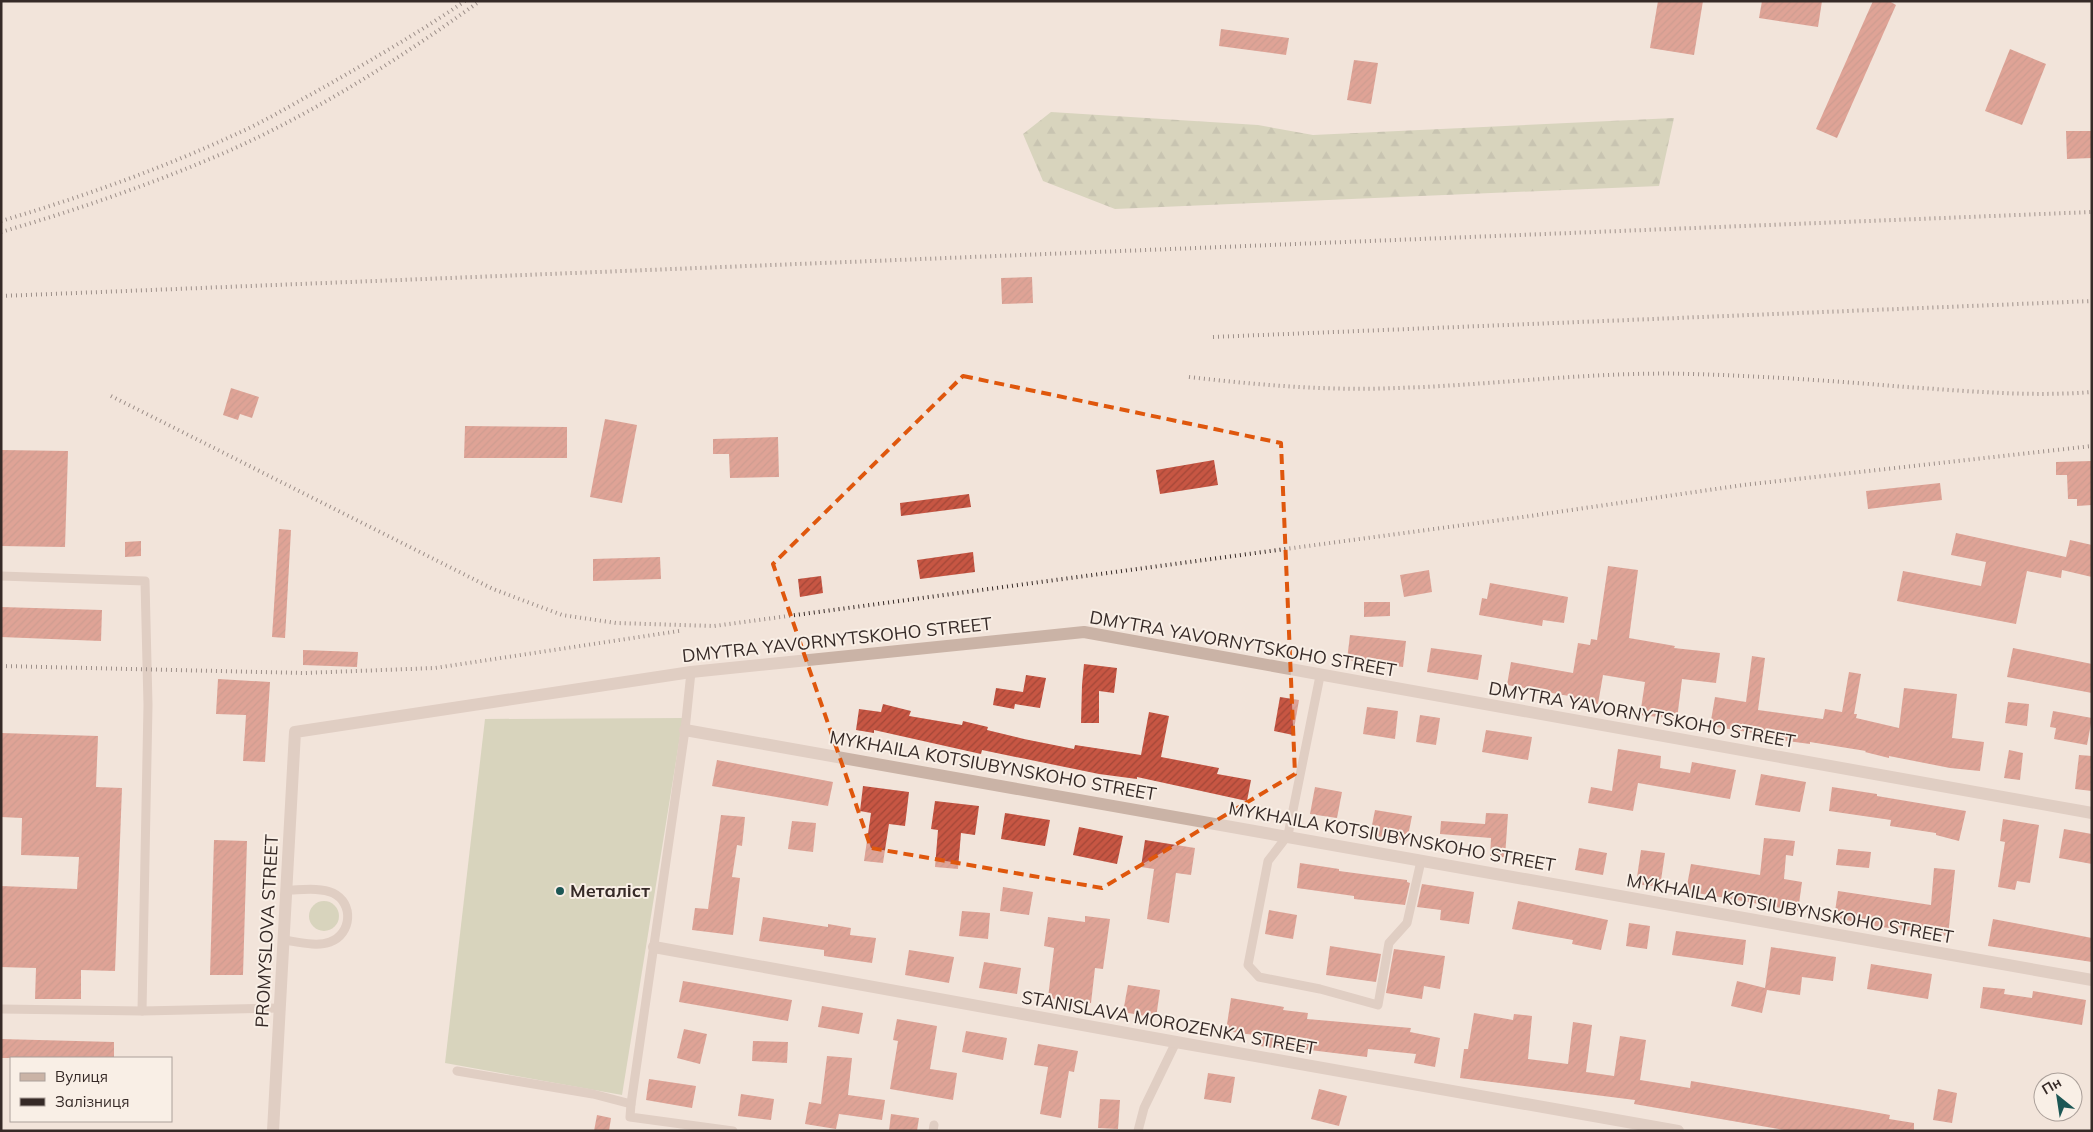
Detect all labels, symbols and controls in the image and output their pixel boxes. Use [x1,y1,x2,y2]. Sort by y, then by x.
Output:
street label: DMYTRA YAVORNYTSKOHO STREET [1088,605,1399,682]
street label: DMYTRA YAVORNYTSKOHO STREET [681,612,993,667]
street label: DMYTRA YAVORNYTSKOHO STREET [1487,676,1798,753]
street label: MYKHAILA KOTSIUBYNSKOHO STREET [828,725,1158,806]
street label: MYKHAILA KOTSIUBYNSKOHO STREET [1227,796,1557,877]
street label: PROMYSLOVA STREET [250,834,283,1028]
street label: MYKHAILA KOTSIUBYNSKOHO STREET [1625,868,1955,949]
place label: Металіст [570,879,650,902]
marker: Металіст [554,885,566,897]
street label: STANISLAVA MOROZENKA STREET [1020,985,1319,1060]
legend [10,1057,172,1122]
text: Вулиця [55,1067,108,1086]
north arrow [2033,1072,2083,1122]
text: Пн [2039,1073,2064,1098]
text: Залізниця [55,1092,129,1111]

